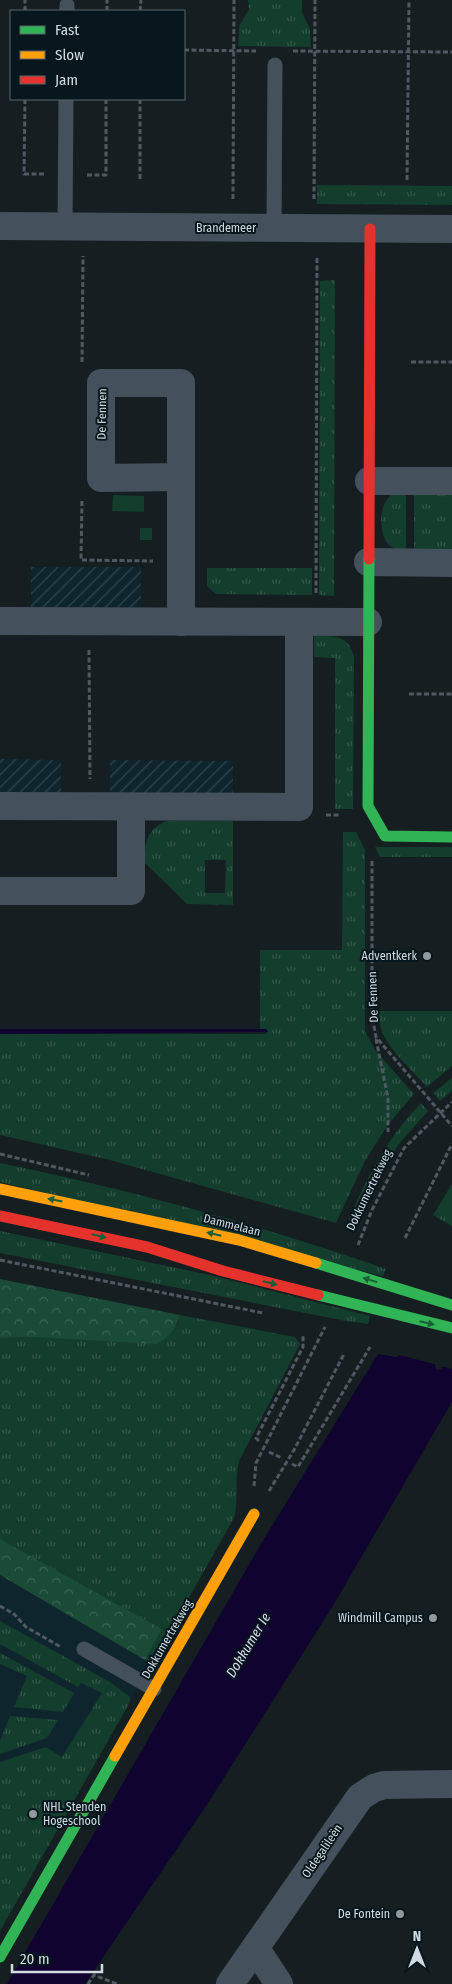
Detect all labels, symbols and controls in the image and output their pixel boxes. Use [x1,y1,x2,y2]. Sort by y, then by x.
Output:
legend [10,10,185,100]
text: Fast [55,21,79,39]
text: Slow [55,46,84,64]
text: Jam [55,71,78,89]
street label: Brandemeer [196,221,257,235]
street label: De Fennen [95,388,109,440]
place label: Adventkerk [362,949,417,963]
marker: Adventkerk [421,950,433,962]
street label: De Fennen [365,971,381,1023]
street label: Dokkumertrekweg [343,1147,395,1233]
one-way arrow [47,1196,63,1204]
street label: Dammelaan [202,1211,262,1239]
one-way arrow [206,1230,221,1238]
one-way arrow [92,1232,107,1240]
one-way arrow [362,1276,377,1284]
one-way arrow [263,1279,278,1287]
one-way arrow [420,1319,435,1327]
street label: Dokkumertrekweg [139,1597,195,1681]
water label: Dokkumer Ie [223,1610,275,1681]
place label: Windmill Campus [338,1611,423,1625]
marker: Windmill Campus [427,1612,439,1624]
place label: NHL Stenden Hogeschool [43,1800,106,1828]
marker: NHL Stenden Hogeschool [27,1808,39,1820]
street label: Oldegalileën [299,1822,345,1880]
place label: De Fontein [338,1907,390,1921]
marker: De Fontein [394,1908,406,1920]
north arrow [392,1924,442,1974]
text: N [413,1928,421,1945]
scale bar [12,1942,102,1974]
text: 20 m [20,1950,50,1968]

